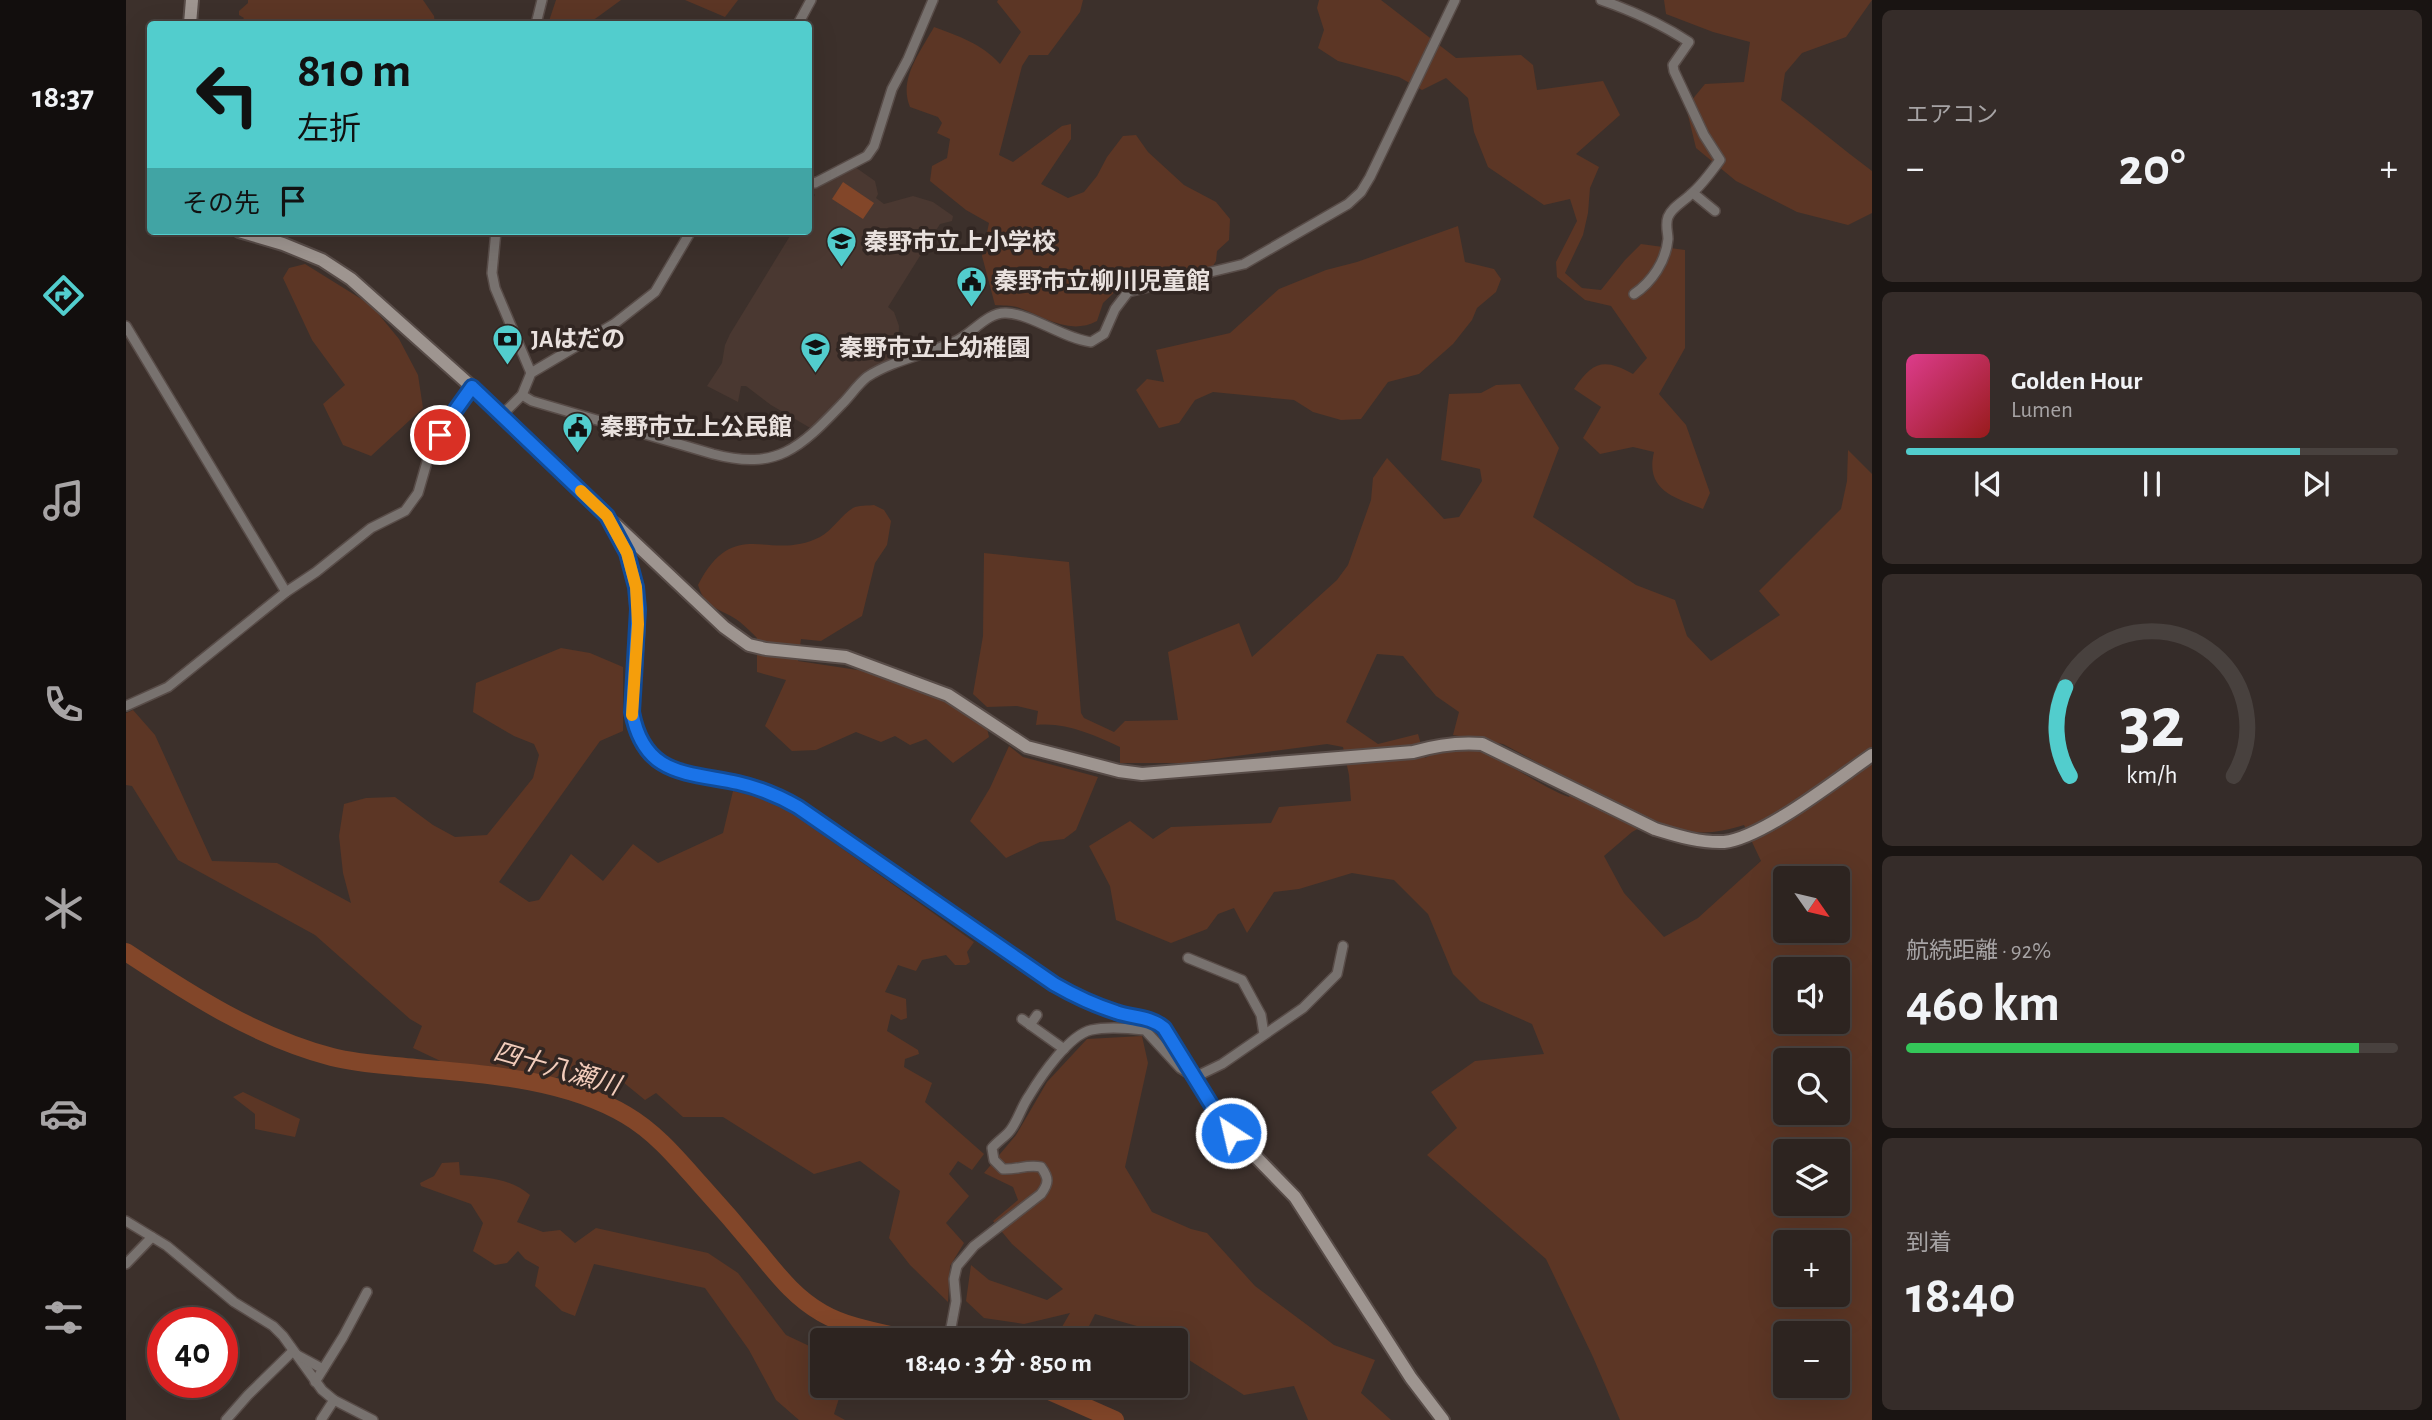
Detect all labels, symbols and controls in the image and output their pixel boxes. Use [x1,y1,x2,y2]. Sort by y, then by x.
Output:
text: 810 m [297,47,411,96]
icon: left [182,49,273,140]
text: 18:37 [32,81,94,113]
text: エアコン [1906,104,1998,127]
text: 左折 [297,113,361,145]
text: 20° [2119,142,2185,194]
text: − [1906,150,1924,188]
text: + [2380,150,2398,188]
icon: arrive [274,182,312,220]
text: その先 [182,191,260,217]
school or university icon: 秦野市立上小学校 [824,225,858,269]
place label: 秦野市立上小学校 [864,229,1056,255]
public building icon: 秦野市立柳川児童館 [954,264,988,308]
place label: 秦野市立柳川児童館 [994,268,1210,294]
icon: directions [39,271,88,320]
bank icon: JAはだの [491,322,525,366]
place label: JAはだの [531,327,625,352]
school or university icon: 秦野市立上幼稚園 [799,331,833,375]
place label: 秦野市立上幼稚園 [839,335,1031,361]
text: Golden Hour [2011,368,2142,394]
text: Lumen [2011,399,2073,422]
pin [410,405,470,465]
public building icon: 秦野市立上公民館 [560,410,594,454]
place label: 秦野市立上公民館 [600,414,792,440]
icon: arrive [421,416,459,454]
icon: previous [1969,465,2007,503]
icon: pause [2133,465,2171,503]
icon: next [2297,465,2335,503]
icon: music [39,476,88,525]
icon: phone [39,680,88,729]
text: 32 [2119,688,2185,761]
text: km/h [2126,763,2178,788]
north arrow [1773,866,1850,943]
map controls [1773,866,1850,1398]
icon: climate [39,884,88,933]
text: 航続距離 · 92% [1906,940,2051,963]
button: sound [1773,957,1850,1034]
text: 460 km [1906,978,2060,1030]
water label: 四十八瀬川 [491,1038,626,1100]
button: search [1773,1048,1850,1125]
icon: car [39,1089,88,1138]
position arrow [1194,1096,1268,1170]
button: layers [1773,1139,1850,1216]
button: + [1773,1230,1850,1307]
text: 到着 [1906,1232,1952,1255]
text: 18:40 [1906,1270,2016,1322]
icon: filters [39,1293,88,1342]
speed limit sign: 40 [147,1307,238,1398]
button: − [1773,1321,1850,1398]
text: 18:40 · 3 分 · 850 m [906,1350,1092,1376]

